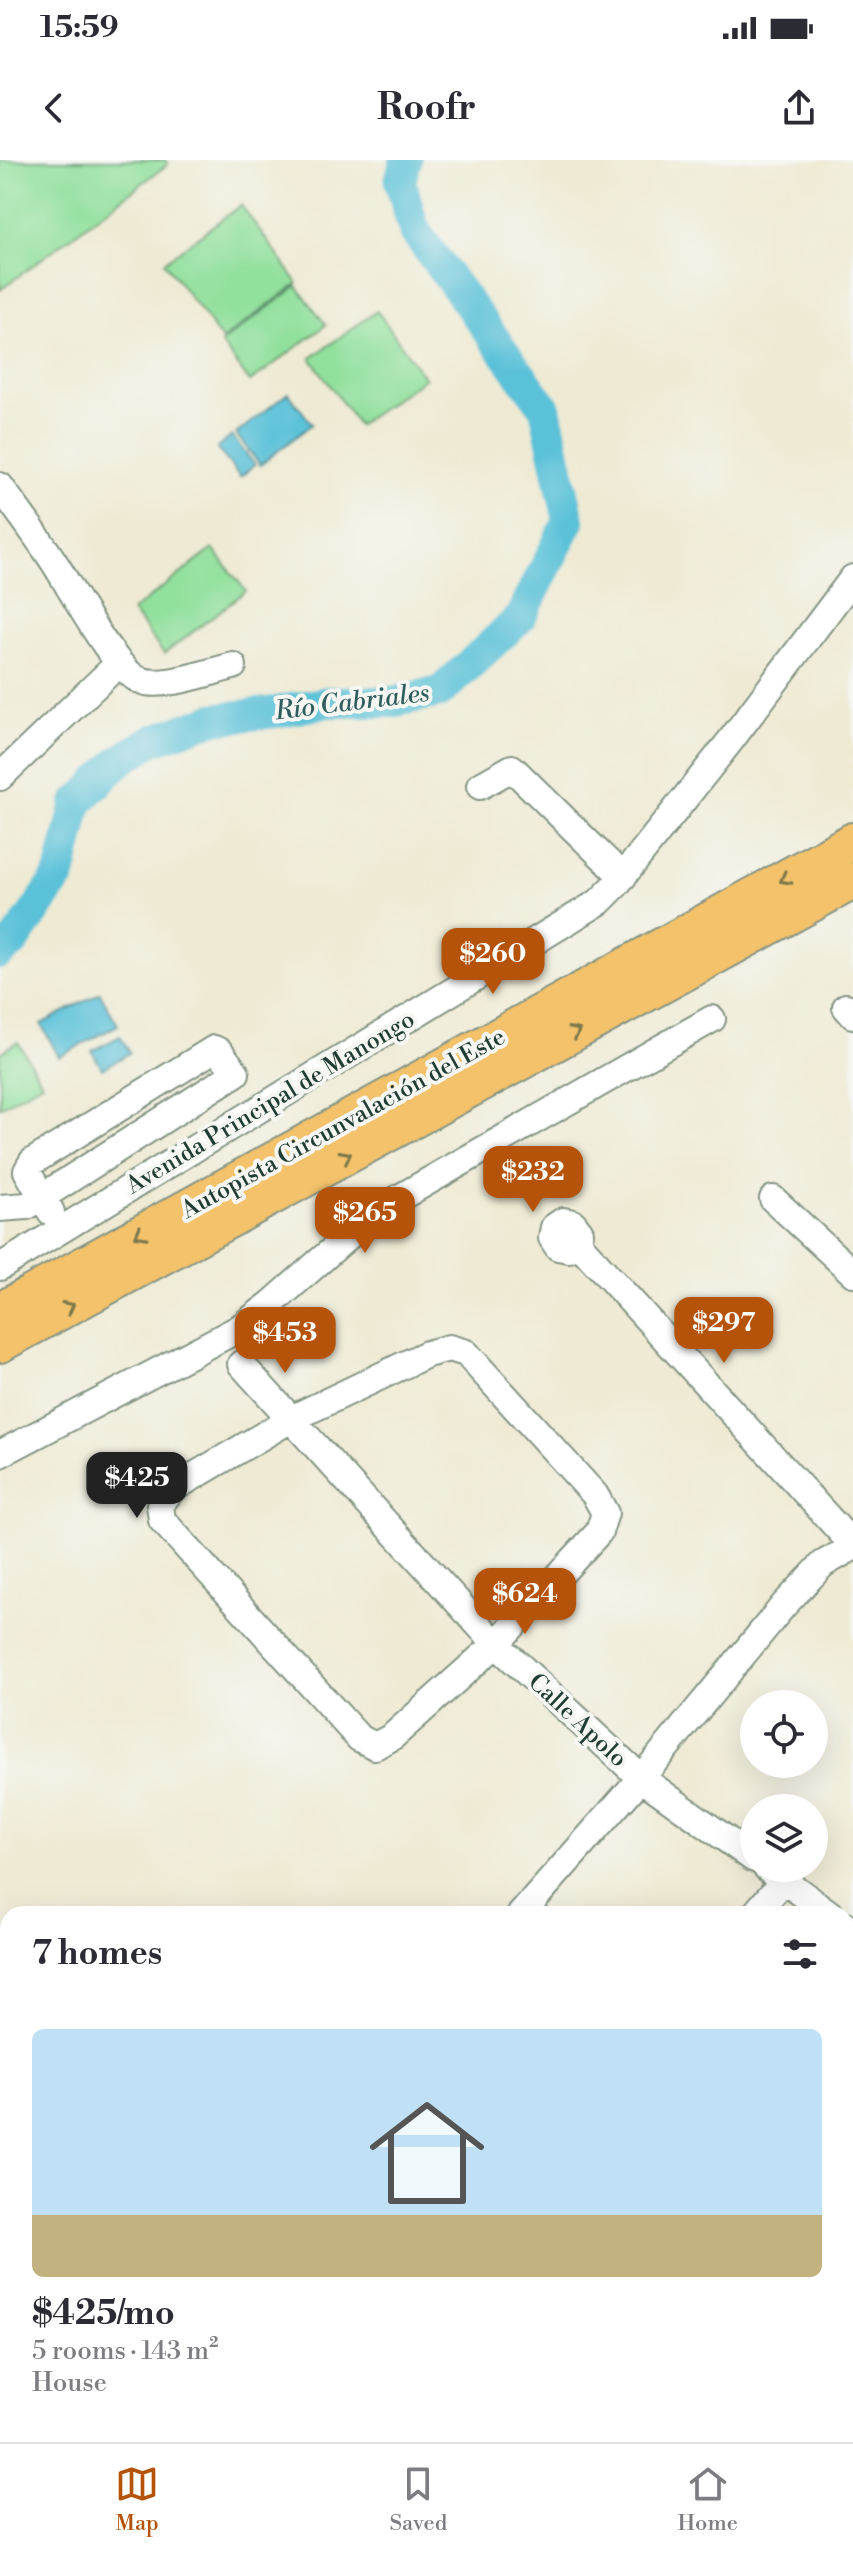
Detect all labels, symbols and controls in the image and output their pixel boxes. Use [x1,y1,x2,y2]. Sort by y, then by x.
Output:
text: 15:59 [40,9,119,47]
icon: back [32,86,76,130]
text: Roofr [377,86,476,131]
icon: share [777,86,821,130]
water label: Río Cabriales [272,677,431,727]
one-way arrow [778,869,793,884]
pin: $260 [446,928,540,996]
text: $260 [460,938,526,970]
street label: Avenida Principal de Manongo [120,1005,420,1202]
street label: Autopista Circunvalación del Este [175,1022,511,1226]
one-way arrow [566,1026,581,1042]
pin: $232 [486,1146,580,1214]
one-way arrow [338,1150,352,1166]
text: $232 [501,1156,565,1188]
pin: $265 [318,1187,412,1255]
text: $265 [333,1197,397,1229]
one-way arrow [134,1225,149,1240]
pin: $297 [677,1297,771,1365]
one-way arrow [60,1301,75,1316]
pin: $453 [238,1307,332,1375]
text: $297 [692,1307,756,1339]
text: $453 [253,1317,317,1349]
pin: $425 [90,1452,184,1520]
text: $425 [104,1462,170,1494]
pin: $624 [478,1568,572,1636]
text: $624 [492,1578,558,1610]
street label: Calle Apolo [522,1667,633,1774]
map controls [740,1690,828,1882]
button: locate [740,1690,828,1778]
button: layers [740,1794,828,1882]
icon: filters [778,1932,822,1976]
text: 7 homes [32,1933,162,1975]
icon: home [355,2081,499,2225]
text: $425/mo [32,2293,175,2335]
text: 5 rooms · 143 m² [32,2335,218,2367]
text: House [32,2367,107,2399]
tab: Map [115,2462,159,2537]
tab: Saved [389,2462,447,2537]
tab: Home [677,2462,738,2537]

